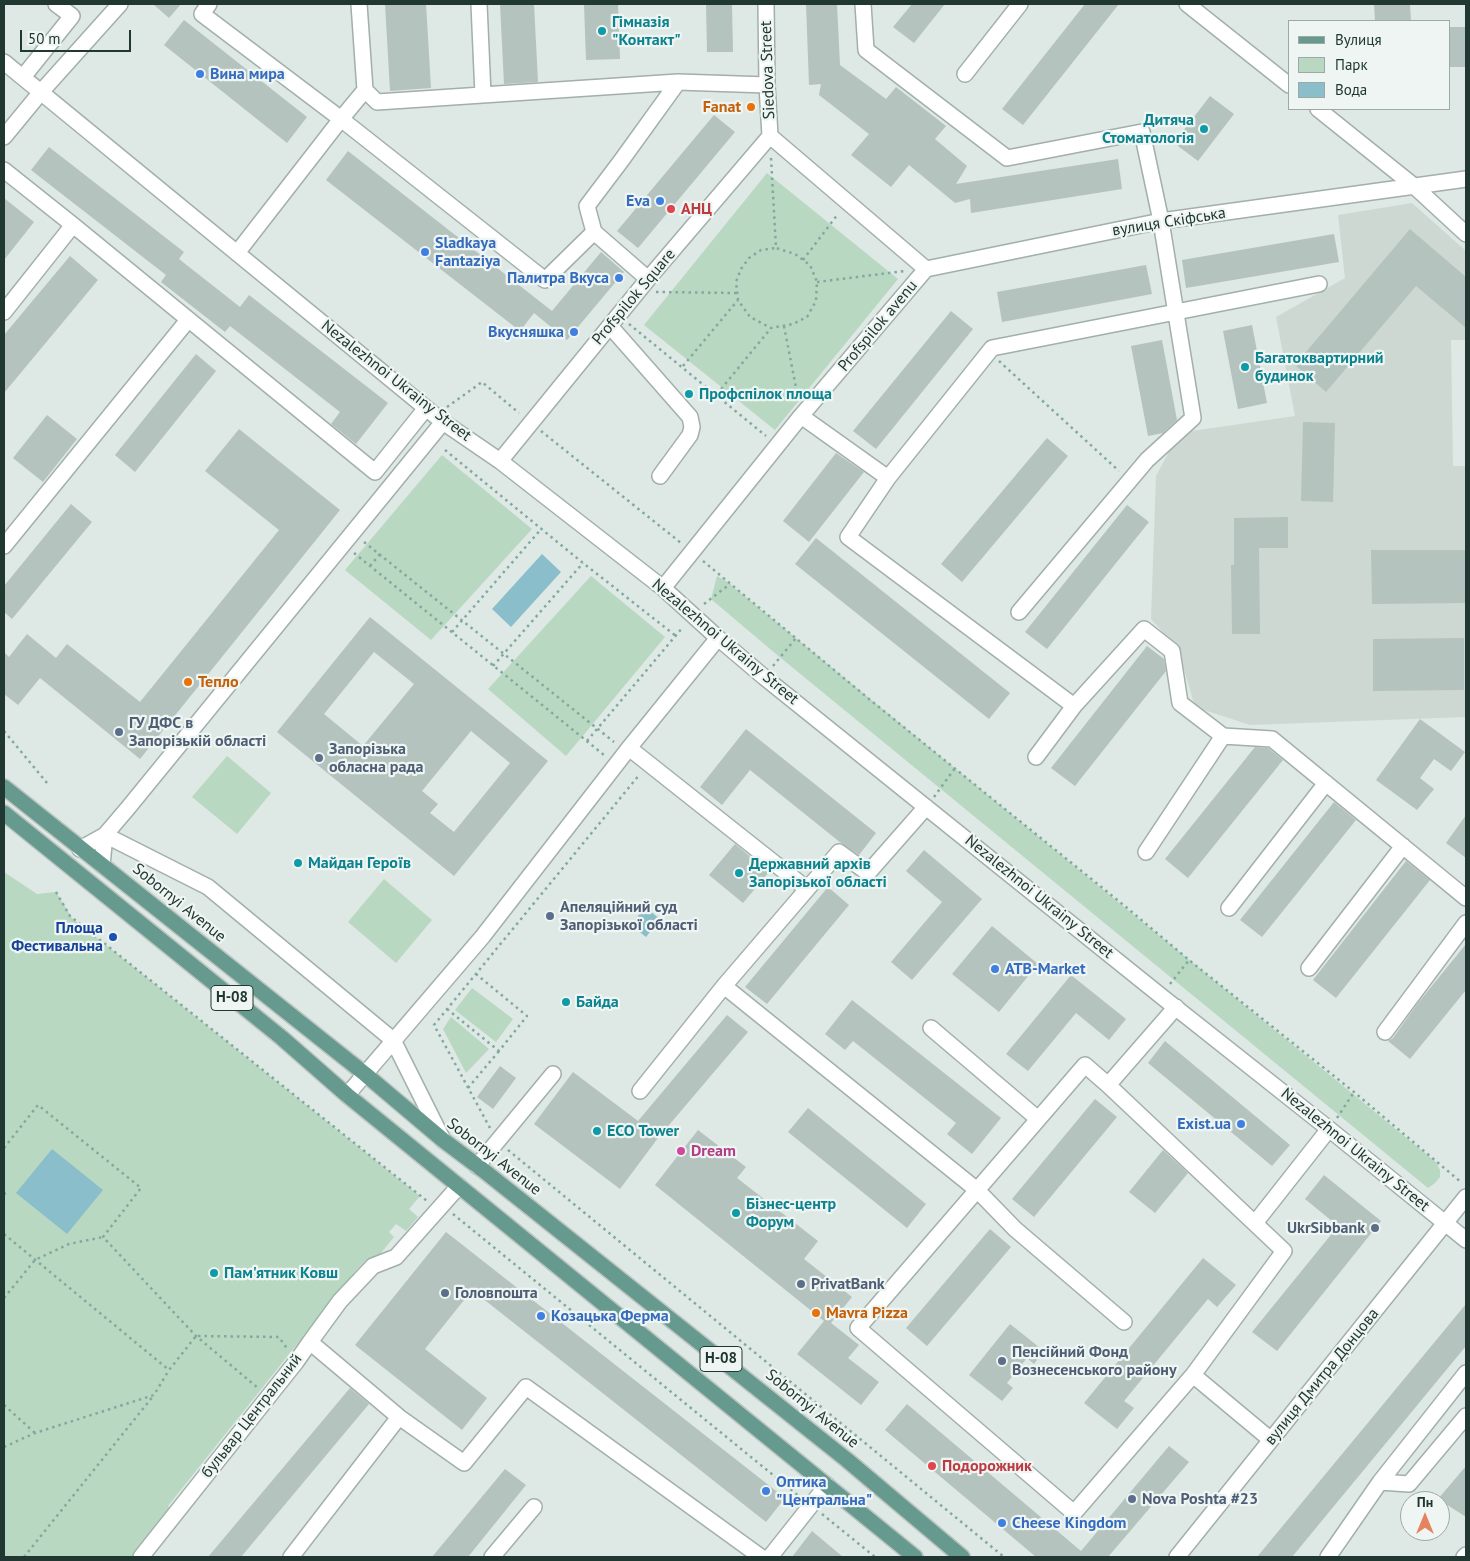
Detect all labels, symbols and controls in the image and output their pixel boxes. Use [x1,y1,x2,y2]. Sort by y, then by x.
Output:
place label: Гімназія "Контакт" [612,12,681,50]
scale bar [22,20,134,52]
street label: Siedova Street [757,20,779,120]
legend [1288,20,1450,110]
marker: Гімназія "Контакт" [596,25,608,37]
text: 50 m [28,29,61,48]
text: Вулиця [1335,30,1382,49]
text: Парк [1335,55,1368,74]
place label: Вина мира [210,64,285,84]
marker: Вина мира [194,68,206,80]
text: Вода [1335,80,1367,99]
place label: Fanat [703,97,741,117]
marker: Fanat [745,101,757,113]
place label: Дитяча Стоматологія [1102,110,1194,148]
marker: Дитяча Стоматологія [1198,123,1210,135]
place label: Eva [626,191,650,211]
marker: Eva [654,195,666,207]
place label: АНЦ [681,199,712,219]
marker: АНЦ [665,203,677,215]
street label: вулиця Скіфська [1111,204,1227,240]
place label: Sladkaya Fantaziya [435,233,501,271]
street label: Profspilok Square [588,245,680,349]
marker: Sladkaya Fantaziya [419,246,431,258]
place label: Палитра Вкуса [507,268,609,288]
marker: Палитра Вкуса [613,272,625,284]
street label: Profspilok avenu [834,276,922,376]
street label: Nezalezhnoi Ukrainy Street [317,316,475,446]
place label: Вкусняшка [488,322,564,342]
marker: Вкусняшка [568,326,580,338]
place label: Багатоквартирний будинок [1255,348,1384,386]
marker: Багатоквартирний будинок [1239,361,1251,373]
place label: Профспілок площа [699,384,832,404]
marker: Профспілок площа [683,388,695,400]
street label: Nezalezhnoi Ukrainy Street [648,575,802,709]
place label: Тепло [198,672,239,692]
marker: Тепло [182,676,194,688]
place label: ГУ ДФС в Запорізькій області [129,713,266,751]
marker: ГУ ДФС в Запорізькій області [113,726,125,738]
place label: Запорізька обласна рада [329,739,423,777]
marker: Запорізька обласна рада [313,752,325,764]
street label: Nezalezhnoi Ukrainy Street [961,831,1117,963]
place label: Майдан Героїв [308,853,411,873]
place label: Державний архів Запорізької області [749,854,887,892]
marker: Майдан Героїв [292,857,304,869]
street label: Sobornyi Avenue [128,860,230,946]
marker: Державний архів Запорізької області [733,867,745,879]
place label: Апеляційний суд Запорізької області [560,897,698,935]
marker: Апеляційний суд Запорізької області [544,910,556,922]
place label: Площа Фестивальна [11,918,103,956]
marker: Площа Фестивальна [107,931,119,943]
place label: ATB-Market [1005,959,1085,979]
marker: ATB-Market [989,963,1001,975]
road number: Н-08 [211,986,253,1010]
place label: Байда [576,992,619,1012]
marker: Байда [560,996,572,1008]
street label: Nezalezhnoi Ukrainy Street [1277,1084,1433,1216]
street label: Sobornyi Avenue [443,1114,545,1200]
place label: Exist.ua [1177,1114,1231,1134]
marker: Exist.ua [1235,1118,1247,1130]
place label: ECO Tower [607,1121,679,1141]
marker: ECO Tower [591,1125,603,1137]
place label: Dream [691,1141,736,1161]
marker: Dream [675,1145,687,1157]
place label: Бізнес-центр Форум [746,1194,836,1232]
marker: Бізнес-центр Форум [730,1207,742,1219]
place label: UkrSibbank [1287,1218,1365,1238]
marker: UkrSibbank [1369,1222,1381,1234]
place label: Пам'ятник Ковш [224,1263,338,1283]
marker: Пам'ятник Ковш [208,1267,220,1279]
place label: PrivatBank [811,1274,885,1294]
marker: PrivatBank [795,1278,807,1290]
place label: Головпошта [455,1283,538,1303]
marker: Головпошта [439,1287,451,1299]
place label: Mavra Pizza [826,1303,908,1323]
street label: вулиця Дмитра Донцова [1261,1305,1383,1449]
place label: Козацька Ферма [551,1306,669,1326]
marker: Mavra Pizza [810,1307,822,1319]
marker: Козацька Ферма [535,1310,547,1322]
place label: Пенсійний Фонд Вознесенського району [1012,1342,1177,1380]
road number: Н-08 [700,1346,742,1372]
street label: бульвар Центральний [198,1350,306,1482]
marker: Пенсійний Фонд Вознесенського району [996,1355,1008,1367]
street label: Sobornyi Avenue [761,1366,863,1452]
place label: Подорожник [942,1456,1032,1476]
marker: Подорожник [926,1460,938,1472]
place label: Оптика "Центральна" [776,1472,872,1510]
marker: Оптика "Центральна" [760,1485,772,1497]
place label: Nova Poshta #23 [1142,1489,1258,1509]
north arrow [1400,1491,1450,1541]
marker: Nova Poshta #23 [1126,1493,1138,1505]
text: Пн [1417,1493,1433,1511]
place label: Cheese Kingdom [1012,1513,1126,1533]
marker: Cheese Kingdom [996,1517,1008,1529]

